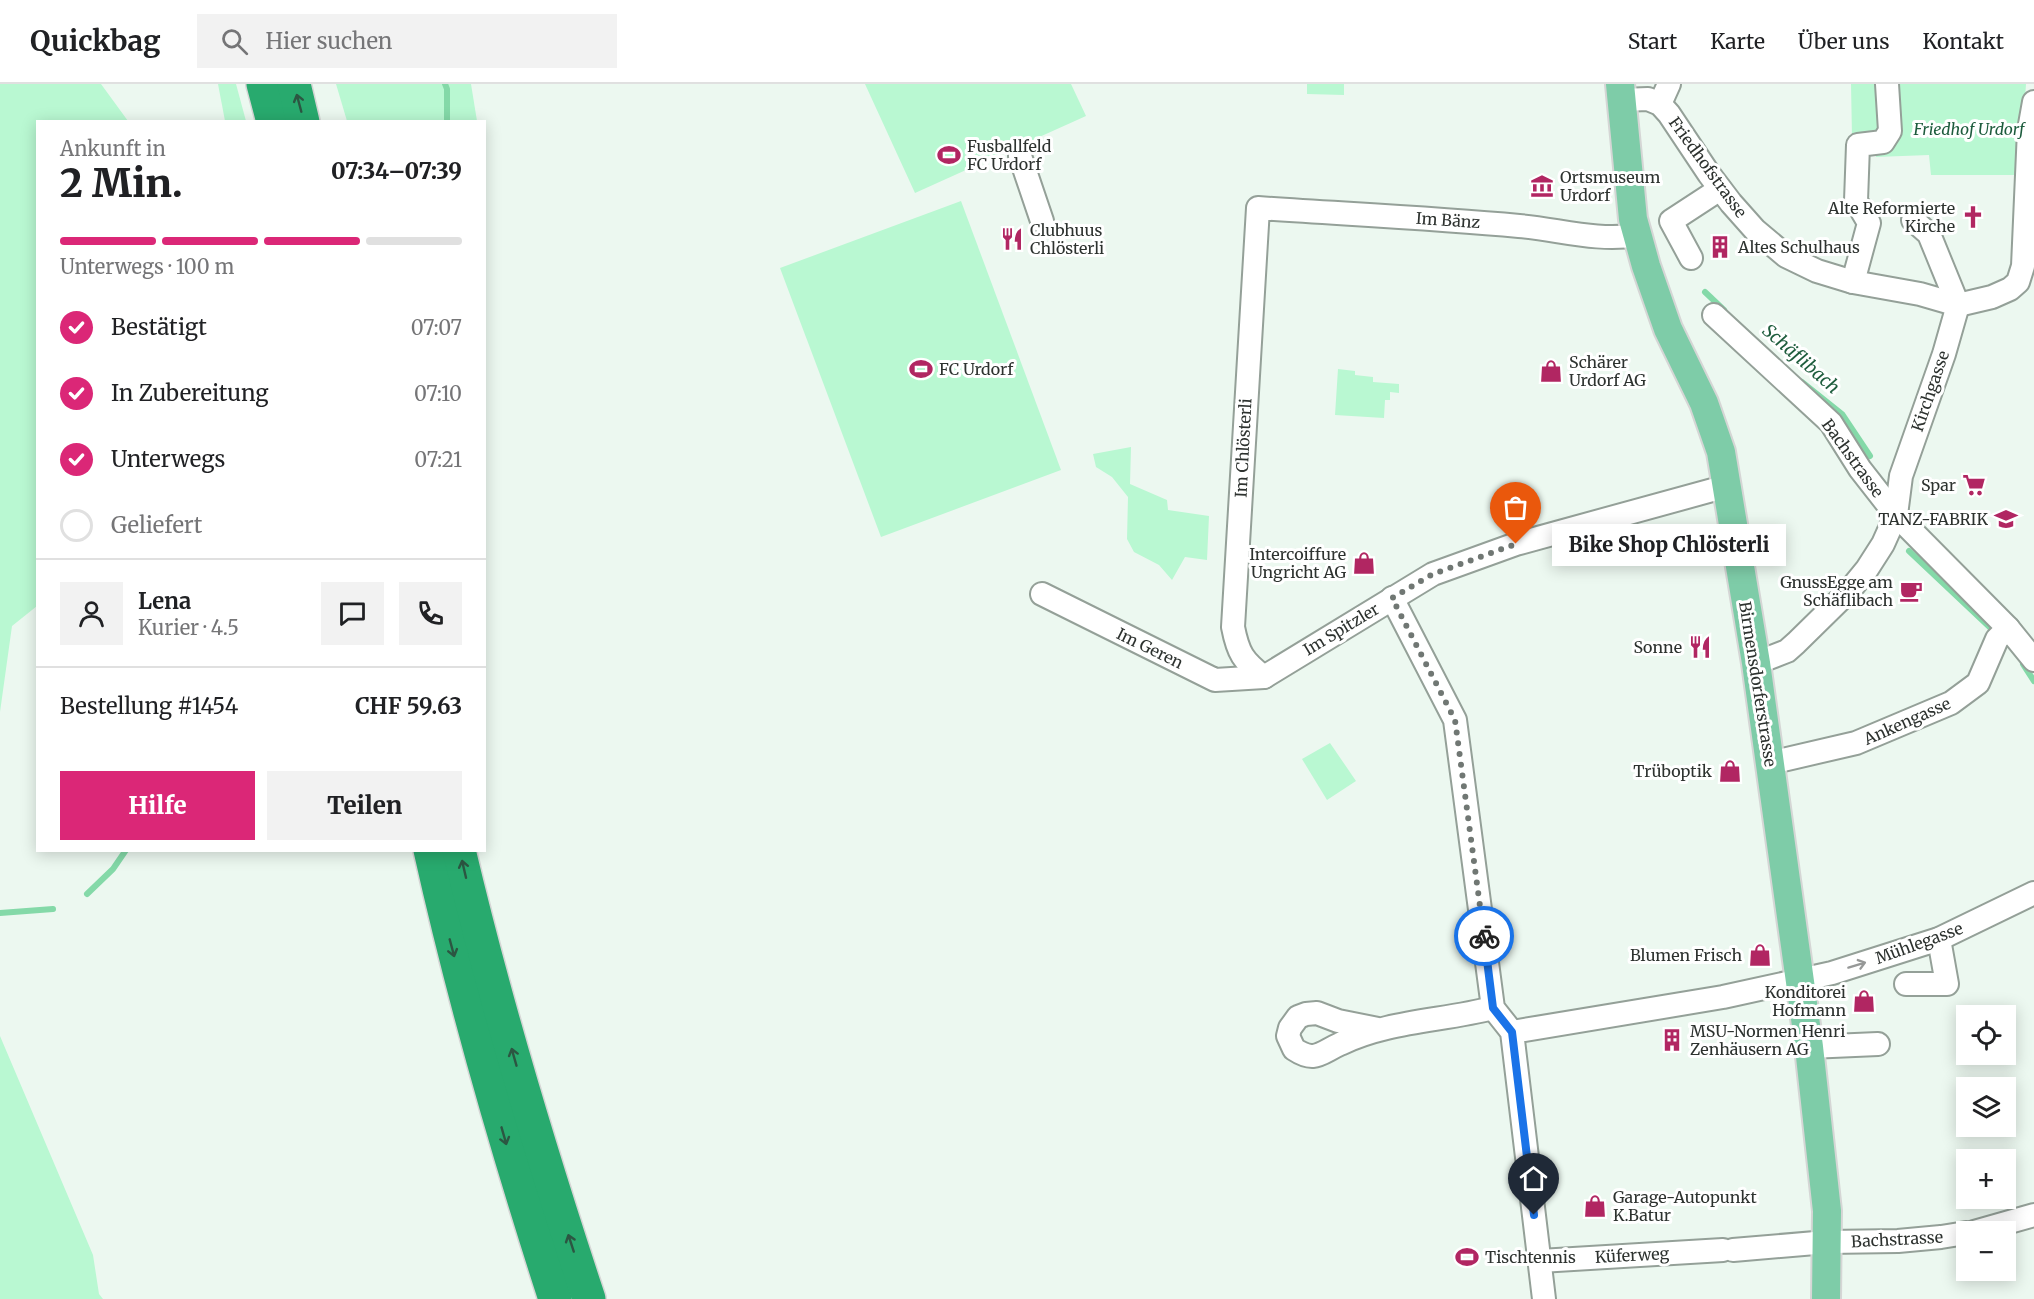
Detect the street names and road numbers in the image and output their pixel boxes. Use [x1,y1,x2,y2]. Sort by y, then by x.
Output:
street label: Friedhofstrasse [1665,113,1751,221]
street label: Im Bänz [1415,208,1481,232]
street label: Kirchgasse [1907,348,1953,434]
street label: Im Chlösterli [1230,398,1256,498]
street label: Bachstrasse [1818,415,1888,501]
street label: Im Spitzler [1300,599,1382,659]
street label: Birmensdorferstrasse [1735,600,1781,768]
street label: Im Geren [1113,623,1187,673]
street label: Ankengasse [1860,693,1953,749]
street label: Mühlegasse [1873,918,1965,968]
street label: Bachstrasse [1850,1227,1944,1251]
street label: Küferweg [1594,1243,1670,1267]

